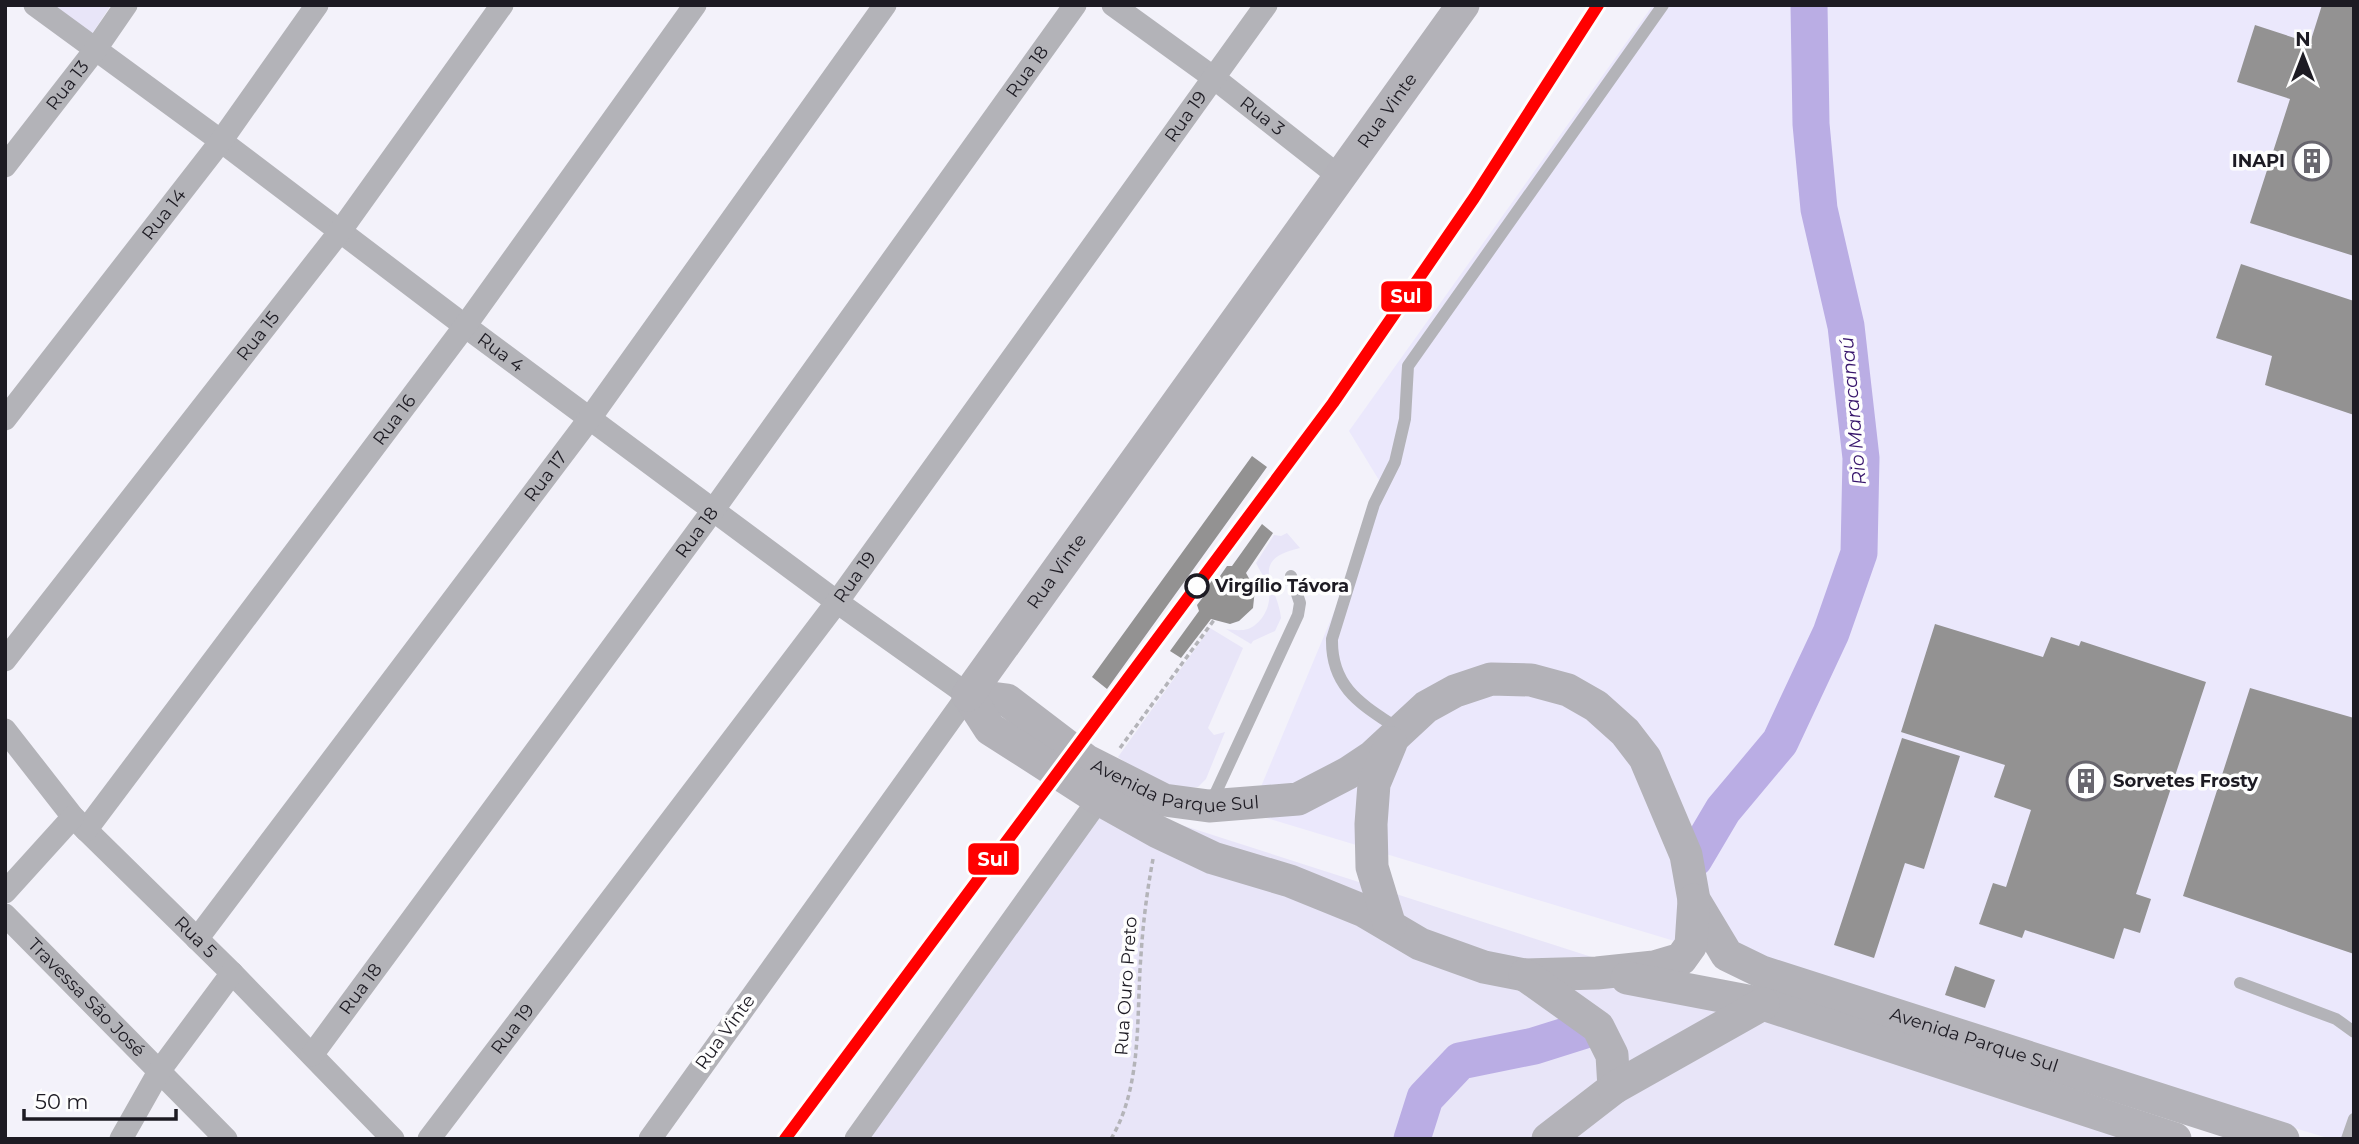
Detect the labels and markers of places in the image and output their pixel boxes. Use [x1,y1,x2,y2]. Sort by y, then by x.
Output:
building icon: INAPI [2291,140,2333,182]
place label: INAPI [2232,150,2285,172]
marker: Virgílio Távora [1185,574,1209,598]
place label: Virgílio Távora [1214,575,1349,597]
building icon: Sorvetes Frosty [2065,760,2107,802]
place label: Sorvetes Frosty [2113,770,2258,792]

